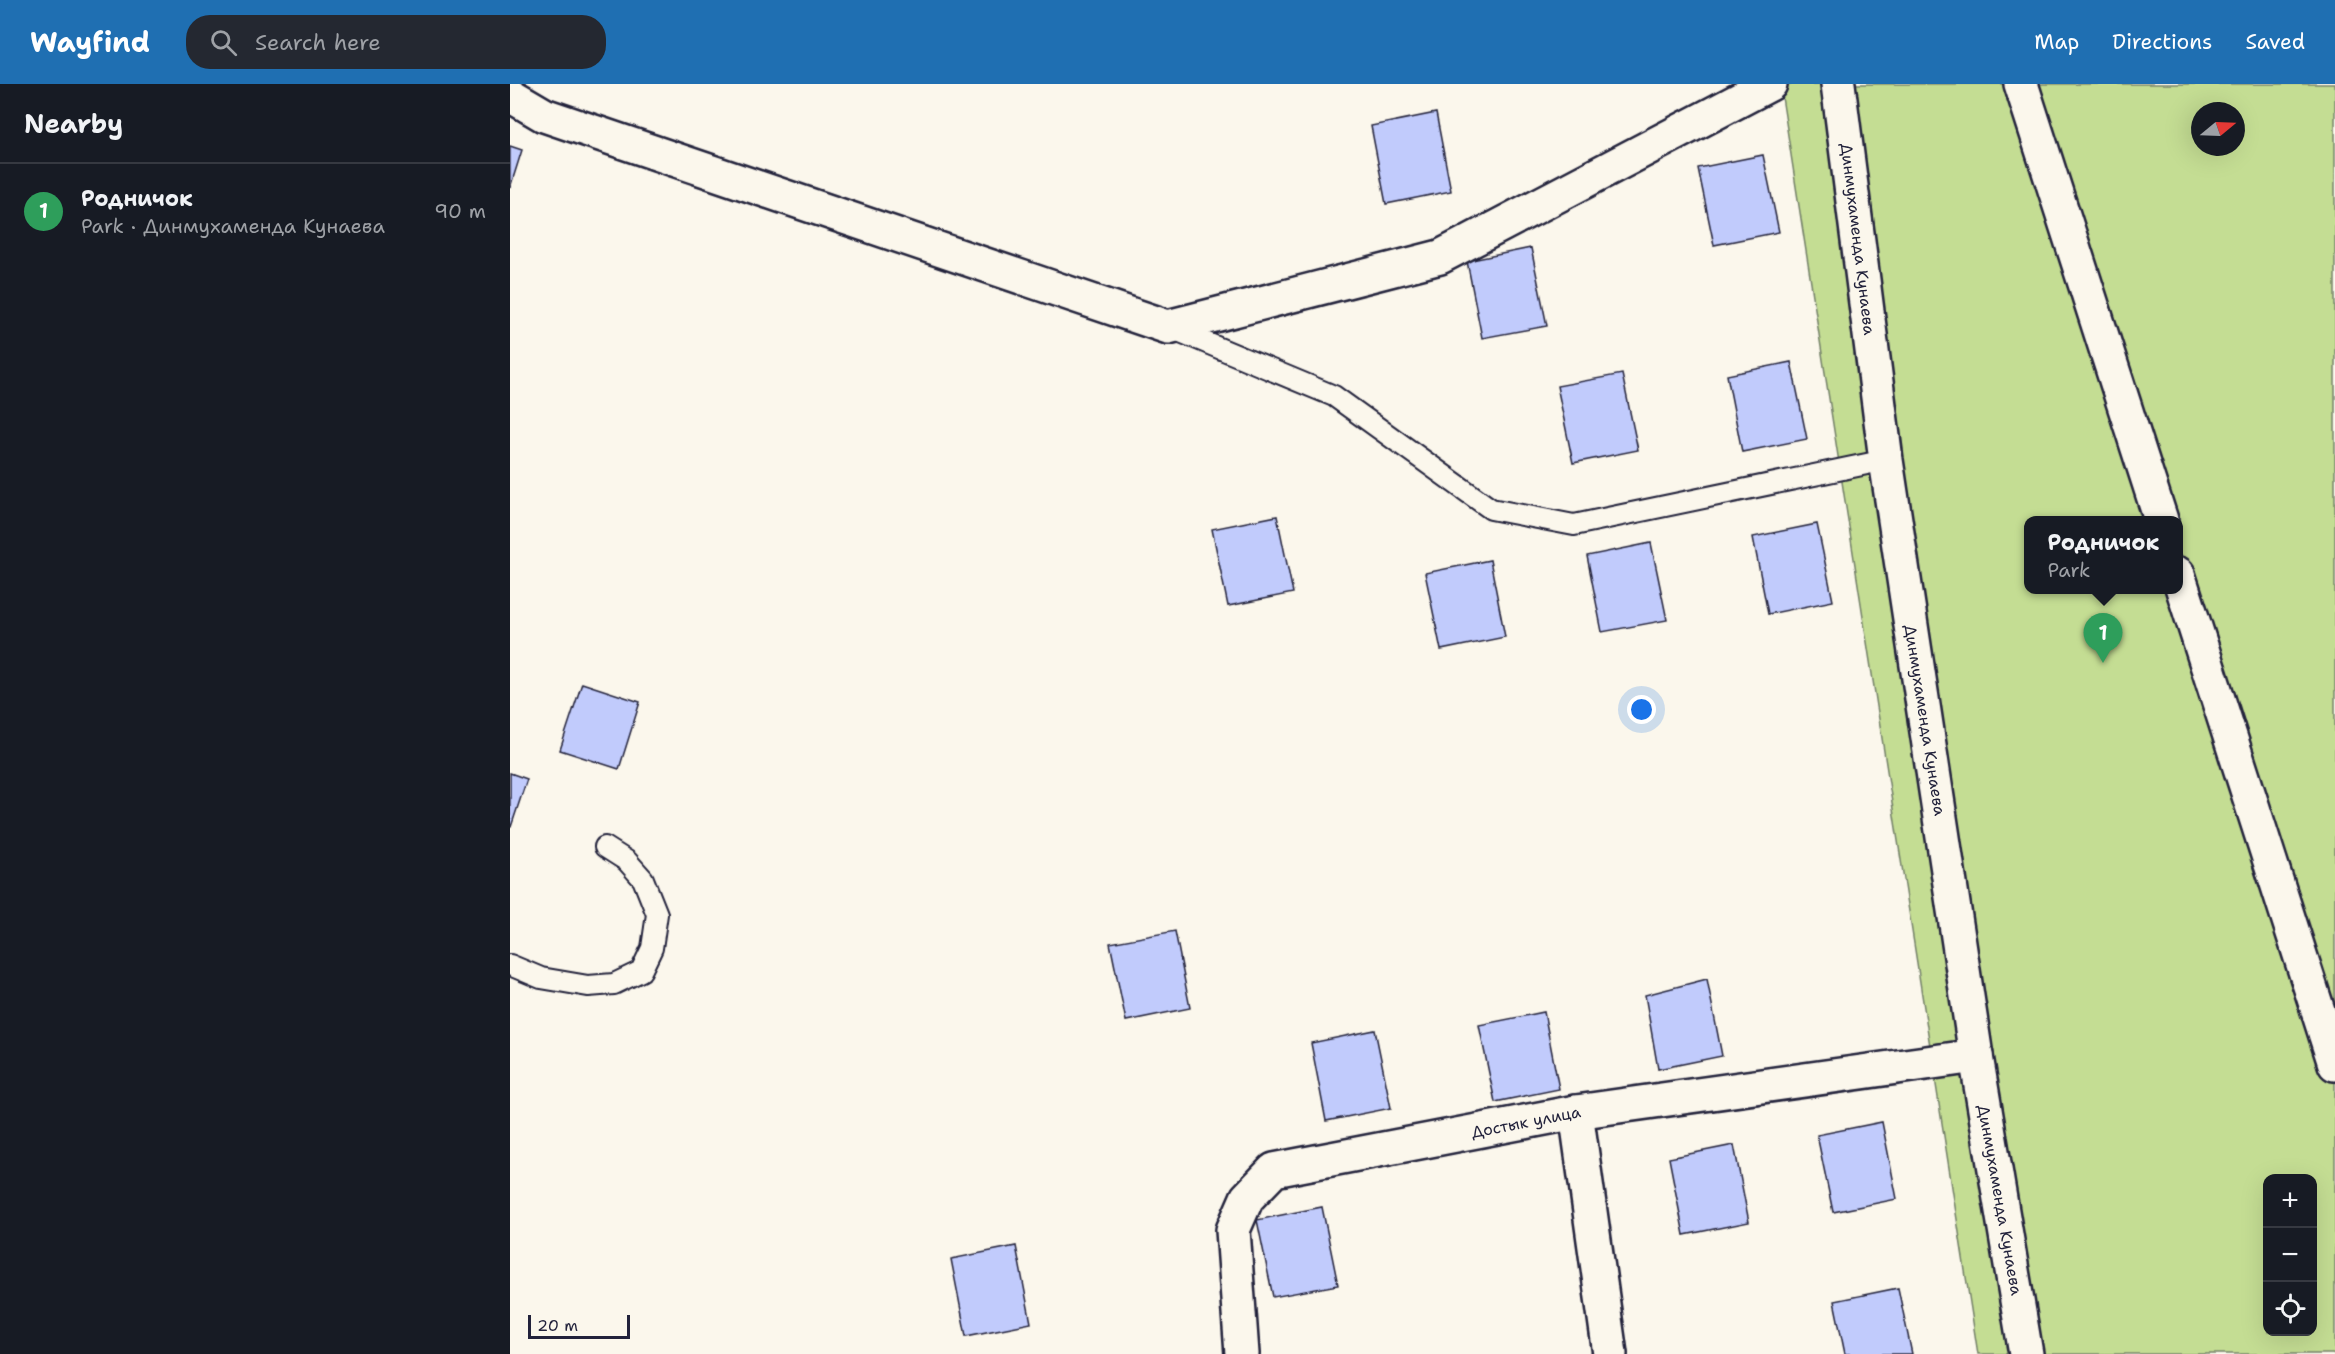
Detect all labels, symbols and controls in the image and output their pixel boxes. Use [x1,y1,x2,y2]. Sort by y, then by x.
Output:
search box [186,15,606,69]
text: Wayfind [30,23,150,61]
icon: search [207,26,240,59]
text: Search here [255,28,381,57]
text: Map [2034,28,2079,56]
text: Directions [2112,28,2212,56]
text: Saved [2245,28,2305,56]
north arrow [2191,102,2245,156]
text: Nearby [24,106,123,141]
street label: Динмухаменда Кунаева [1836,142,1880,336]
text: Родничок [81,184,193,213]
text: 1 [39,198,48,224]
text: 90 m [434,198,486,224]
text: Park · Динмухаменда Кунаева [81,213,385,239]
popup [2024,516,2183,594]
text: Родничок [2048,528,2159,557]
text: Park [2048,557,2091,583]
pin: 1 [2084,614,2122,663]
street label: Динмухаменда Кунаева [1900,623,1950,817]
your location [1627,695,1656,724]
street label: Достык улица [1469,1101,1583,1143]
street label: Динмухаменда Кунаева [1973,1103,2027,1297]
map controls [2263,1174,2317,1336]
button: + [2263,1174,2317,1228]
button: − [2263,1228,2317,1282]
button: locate [2263,1282,2317,1336]
scale bar [528,1312,630,1340]
text: 20 m [537,1315,578,1336]

